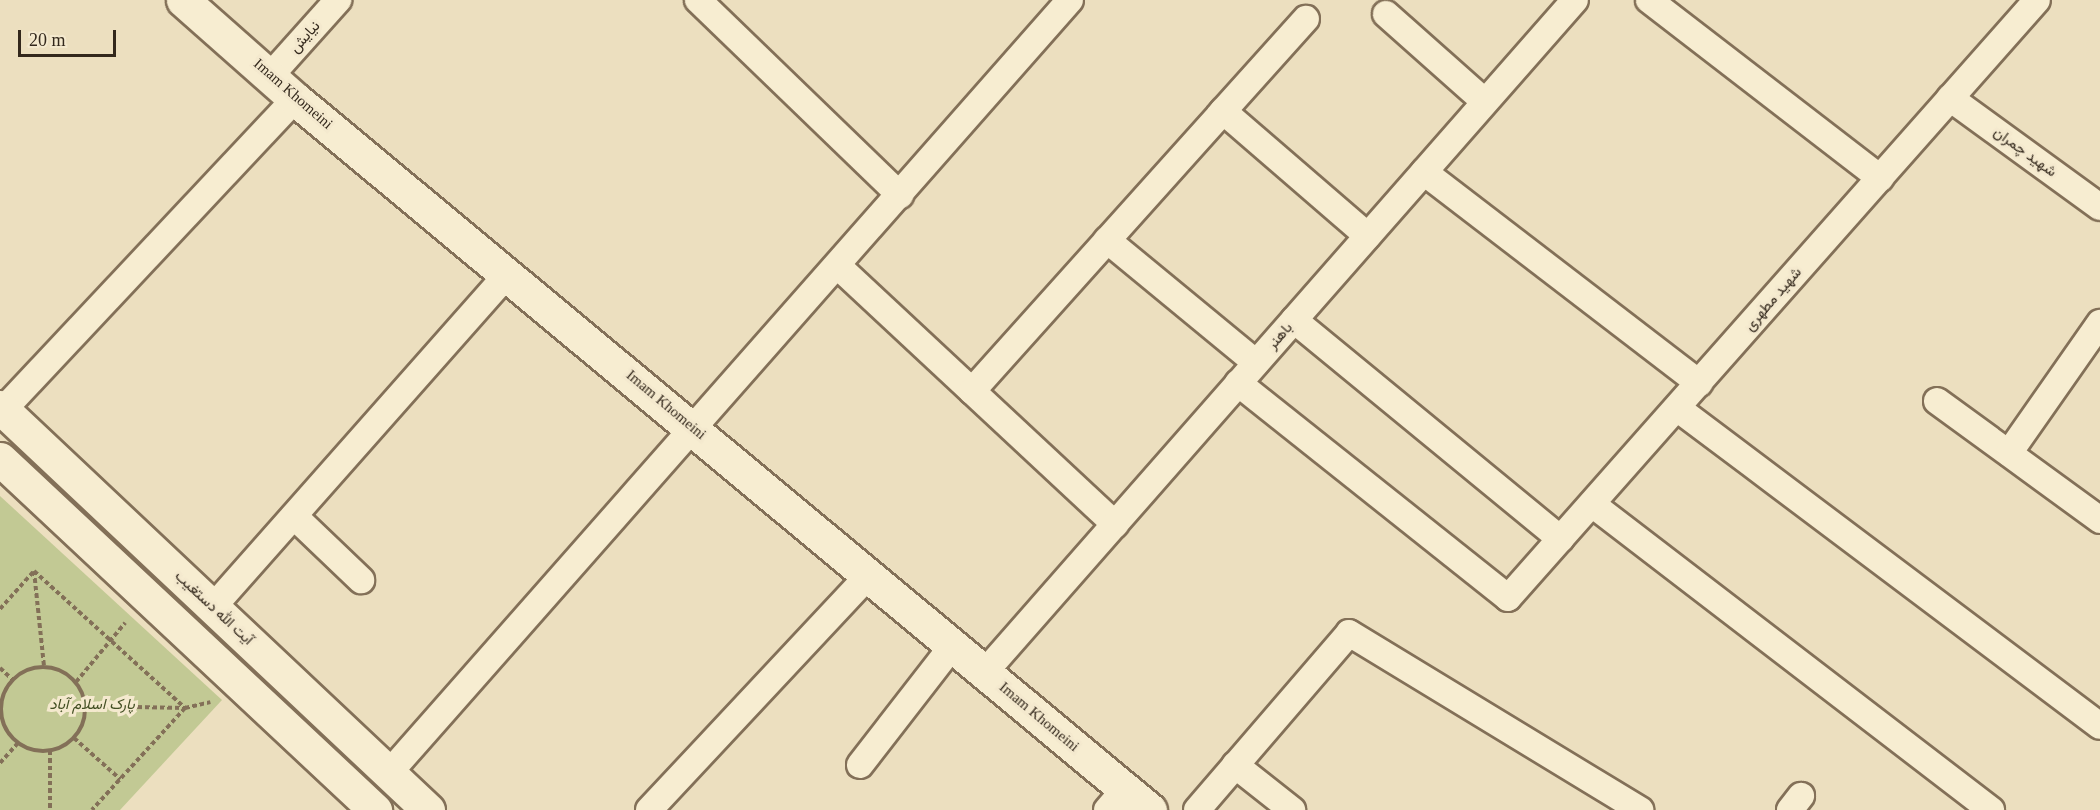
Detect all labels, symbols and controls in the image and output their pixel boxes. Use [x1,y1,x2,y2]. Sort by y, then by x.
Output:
street label: نیایش [286,17,324,57]
scale bar [21,18,118,56]
text: 20 m [29,30,66,50]
street label: Imam Khomeini [250,55,336,133]
street label: شهید چمران [1990,123,2060,181]
street label: شهید مطهری [1740,263,1806,335]
street label: باهنر [1263,319,1297,353]
street label: Imam Khomeini [622,366,710,444]
street label: آیت الله دستغیب [171,567,257,649]
street label: Imam Khomeini [995,678,1083,756]
park label: پارک اسلام آباد [49,696,135,714]

